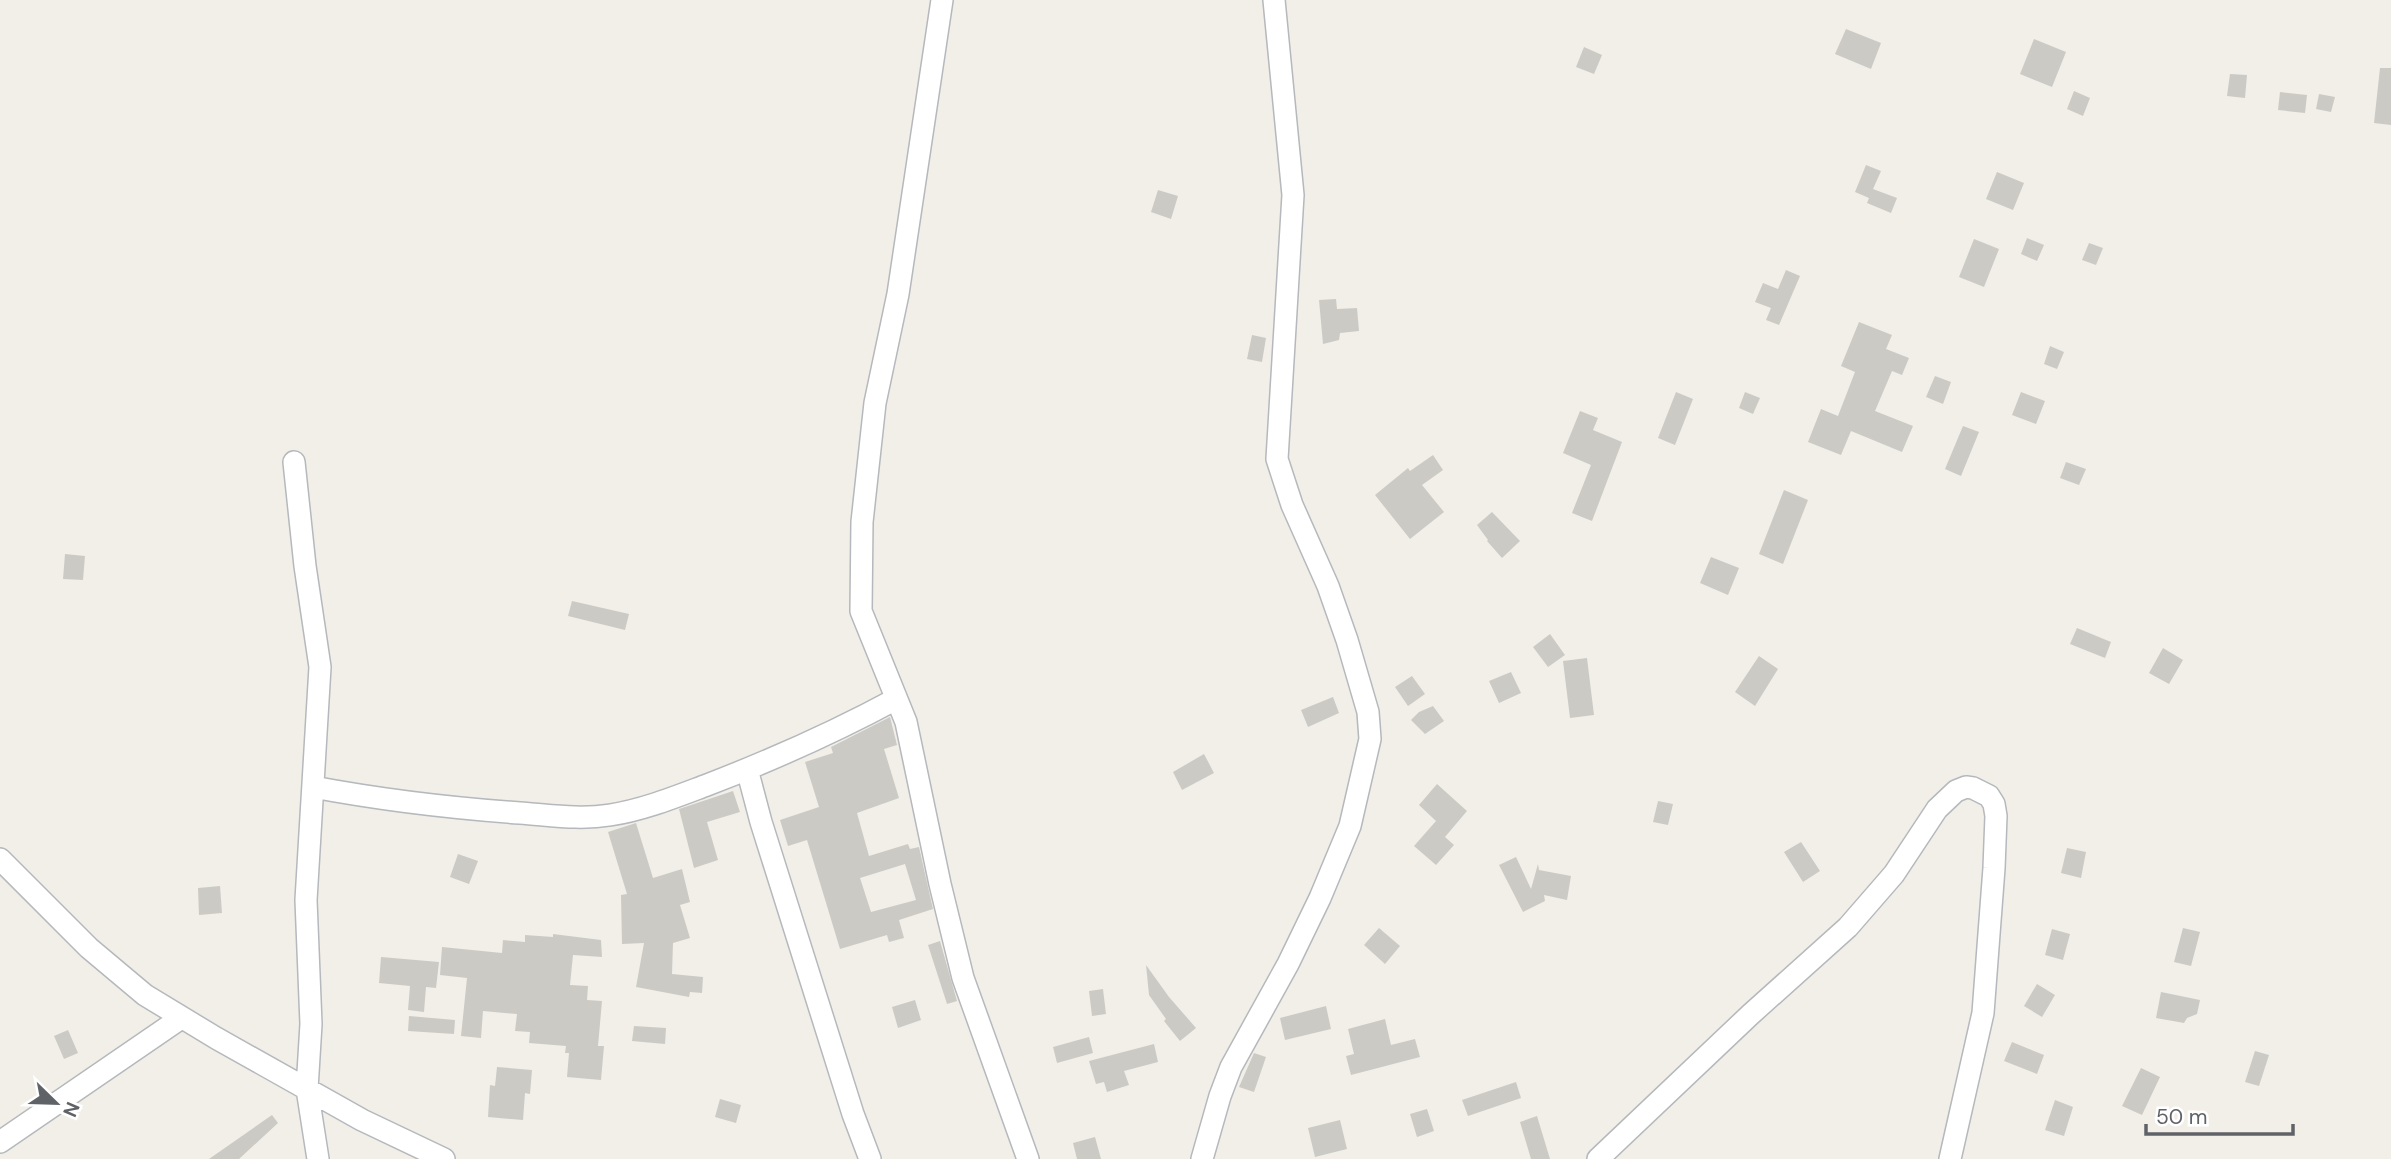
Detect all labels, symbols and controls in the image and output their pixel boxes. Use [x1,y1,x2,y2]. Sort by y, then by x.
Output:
north arrow [21,1068,91,1138]
scale bar [2146,1092,2293,1136]
text: N [57,1098,85,1121]
text: 50 m [2156,1103,2207,1131]

